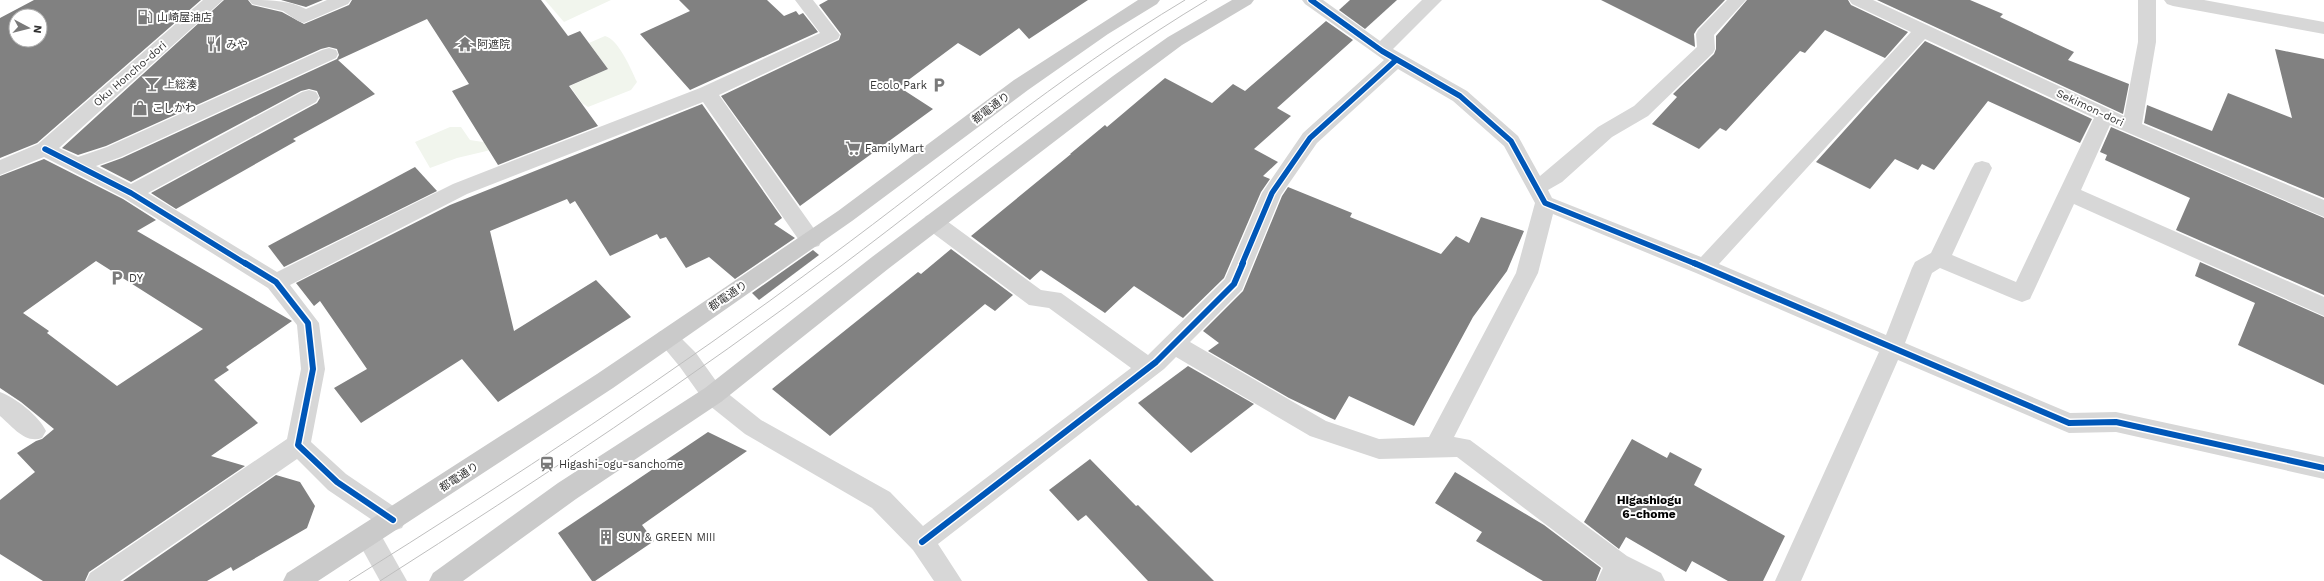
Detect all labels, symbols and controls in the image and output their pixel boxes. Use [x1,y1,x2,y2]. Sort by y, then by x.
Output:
north arrow [8,8,48,48]
fuel station icon: 山崎屋油店 [136,8,154,26]
place label: 山崎屋油店 [157,11,212,24]
text: N [30,24,44,34]
restaurant icon: みや [205,35,223,53]
temple icon: 阿遮院 [456,35,474,53]
place label: みや [226,38,248,51]
place label: 阿遮院 [477,38,510,51]
street label: Oku Honcho-dori [91,39,169,109]
bar icon: 上総湊 [143,75,161,93]
parking icon: Ecolo Park [930,76,948,94]
place label: 上総湊 [164,78,197,91]
place label: Ecolo Park [870,79,927,92]
street label: Sekimon-dori [2054,87,2126,129]
street label: 都電通り [970,90,1012,126]
shop icon: こしかわ [131,99,149,117]
place label: こしかわ [152,102,196,115]
supermarket icon: FamilyMart [844,139,862,157]
place label: FamilyMart [865,142,924,155]
parking icon: DY [108,269,126,287]
place label: DY [129,272,144,285]
street label: 都電通り [706,278,750,314]
station icon: Higashi-ogu-sanchome [538,455,556,473]
place label: Higashi-ogu-sanchome [559,458,683,471]
street label: 都電通り [437,460,481,494]
district label: Higashiogu 6-chome [1617,493,1681,521]
building icon: SUN & GREEN MIII [597,528,615,546]
place label: SUN & GREEN MIII [618,531,716,544]

